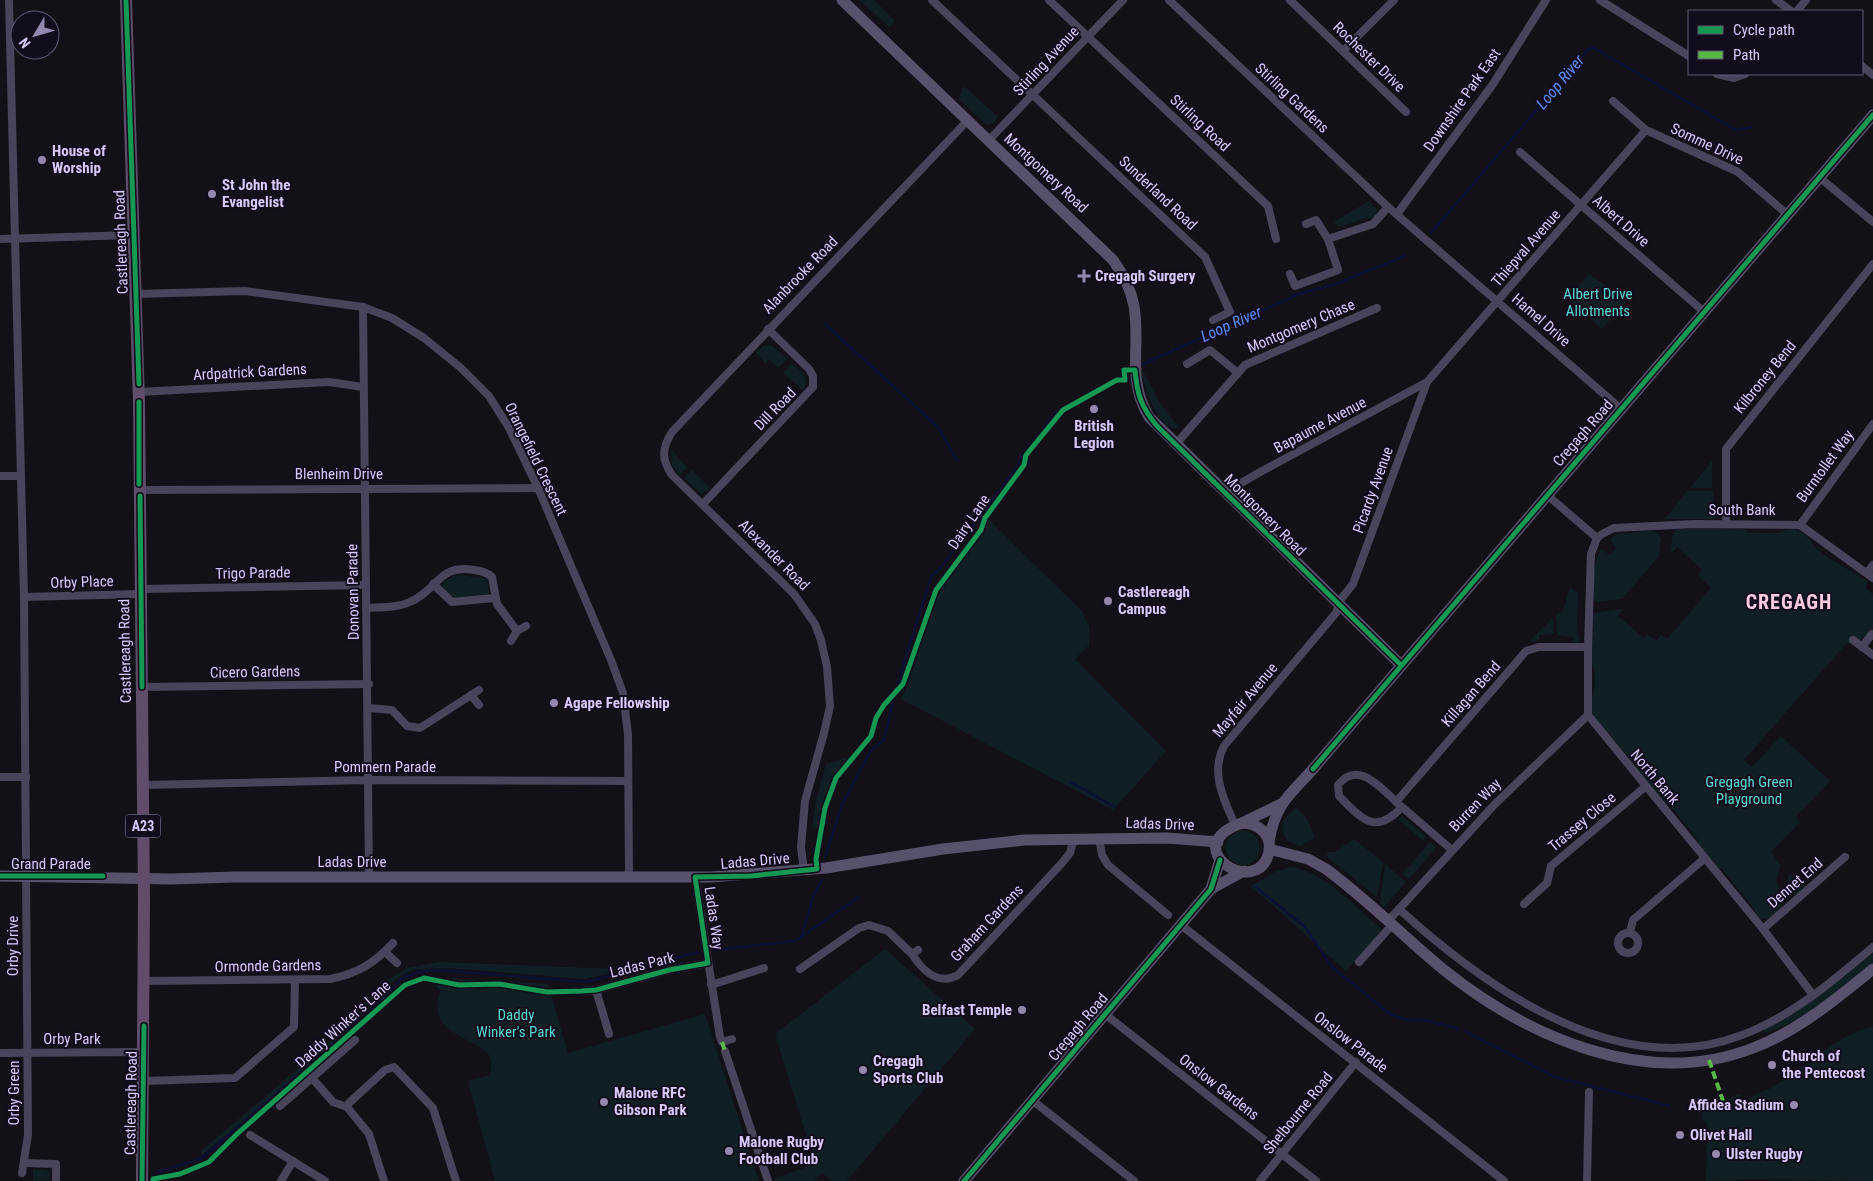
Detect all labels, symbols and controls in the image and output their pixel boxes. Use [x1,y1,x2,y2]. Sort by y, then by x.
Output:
north arrow [10,10,60,60]
legend [1688,10,1863,75]
street label: Rochester Drive [1329,18,1409,96]
text: Cycle path [1733,21,1795,39]
street label: Stirling Avenue [1009,23,1083,99]
text: N [16,35,34,51]
street label: Downshire Park East [1420,45,1504,155]
text: Path [1733,46,1760,64]
water label: Loop River [1532,50,1589,113]
street label: Stirling Gardens [1251,59,1333,137]
street label: Stirling Road [1166,91,1234,155]
street label: Somme Drive [1668,119,1746,169]
street label: Montgomery Road [1000,129,1092,217]
place label: House of Worship [52,142,106,177]
street label: Sunderland Road [1115,152,1201,234]
marker: House of Worship [36,154,48,166]
place label: St John the Evangelist [222,176,290,211]
marker: St John the Evangelist [206,188,218,200]
street label: Castlereagh Road [110,190,132,294]
street label: Albert Drive [1589,191,1653,251]
street label: Thiepval Avenue [1488,206,1564,290]
street label: Alanbrooke Road [759,233,841,317]
place label: Cregagh Surgery [1095,267,1196,285]
marker: Cregagh Surgery [1077,269,1091,283]
park label: Albert Drive Allotments [1563,285,1633,320]
street label: Hamel Drive [1508,290,1574,350]
street label: Montgomery Chase [1245,295,1357,357]
water label: Loop River [1198,302,1266,346]
street label: Kilbroney Bend [1730,337,1800,417]
street label: Ardpatrick Gardens [193,360,307,384]
street label: Dill Road [750,384,800,434]
street label: Bapaume Avenue [1271,393,1369,457]
street label: Cregagh Road [1549,396,1617,470]
street label: Orangefield Crescent [501,400,571,518]
marker: British Legion [1088,403,1100,415]
place label: British Legion [1074,417,1114,452]
street label: Burntollet Way [1793,426,1857,506]
street label: Picardy Avenue [1349,444,1397,536]
street label: Blenheim Drive [295,465,383,483]
street label: Montgomery Road [1220,470,1310,560]
street label: Dairy Lane [944,491,994,553]
street label: South Bank [1708,501,1776,519]
street label: Alexander Road [735,516,813,594]
street label: Donovan Parade [343,544,363,640]
street label: Trigo Parade [215,563,291,583]
street label: Orby Place [50,572,114,592]
place label: Castlereagh Campus [1118,583,1190,618]
district label: CREGAGH [1746,590,1832,614]
marker: Castlereagh Campus [1102,595,1114,607]
street label: Castlereagh Road [115,599,135,703]
street label: Killagan Bend [1438,658,1504,730]
street label: Mayfair Avenue [1209,659,1281,741]
street label: Cicero Gardens [210,662,300,682]
place label: Agape Fellowship [564,694,670,712]
marker: Agape Fellowship [548,697,560,709]
street label: North Bank [1627,746,1683,808]
street label: Pommern Parade [334,758,436,776]
park label: Gregagh Green Playground [1705,773,1793,808]
street label: Burren Way [1445,775,1505,835]
street label: Trassey Close [1545,789,1619,855]
road number: A23 [126,814,160,838]
street label: Ladas Drive [1125,814,1195,834]
street label: Ladas Drive [720,849,790,873]
street label: Ladas Drive [317,853,387,871]
street label: Dennet End [1764,854,1826,912]
street label: Grand Parade [11,855,91,873]
street label: Graham Gardens [947,881,1027,965]
street label: Ladas Way [701,885,727,951]
street label: Orby Drive [4,916,22,976]
street label: Ladas Park [608,948,676,982]
street label: Ormonde Gardens [215,956,322,976]
street label: Daddy Winker's Lane [292,977,394,1071]
street label: Cregagh Road [1045,990,1111,1064]
place label: Belfast Temple [922,1001,1012,1019]
marker: Belfast Temple [1016,1004,1028,1016]
park label: Daddy Winker's Park [476,1006,556,1041]
street label: Onslow Parade [1311,1008,1391,1076]
street label: Orby Park [43,1030,101,1048]
place label: Church of the Pentecost [1782,1047,1866,1082]
street label: Onslow Gardens [1175,1050,1263,1124]
street label: Castlereagh Road [121,1051,141,1155]
place label: Cregagh Sports Club [873,1052,943,1087]
marker: Church of the Pentecost [1766,1059,1778,1071]
street label: Orby Green [5,1060,23,1126]
marker: Cregagh Sports Club [857,1064,869,1076]
street label: Shelbourne Road [1260,1068,1336,1158]
place label: Malone RFC Gibson Park [614,1084,688,1119]
marker: Malone RFC Gibson Park [598,1096,610,1108]
place label: Affidea Stadium [1688,1096,1784,1114]
marker: Affidea Stadium [1788,1099,1800,1111]
place label: Olivet Hall [1690,1126,1752,1144]
marker: Olivet Hall [1674,1129,1686,1141]
place label: Malone Rugby Football Club [739,1133,824,1168]
marker: Malone Rugby Football Club [723,1145,735,1157]
place label: Ulster Rugby [1726,1145,1803,1163]
marker: Ulster Rugby [1710,1148,1722,1160]

